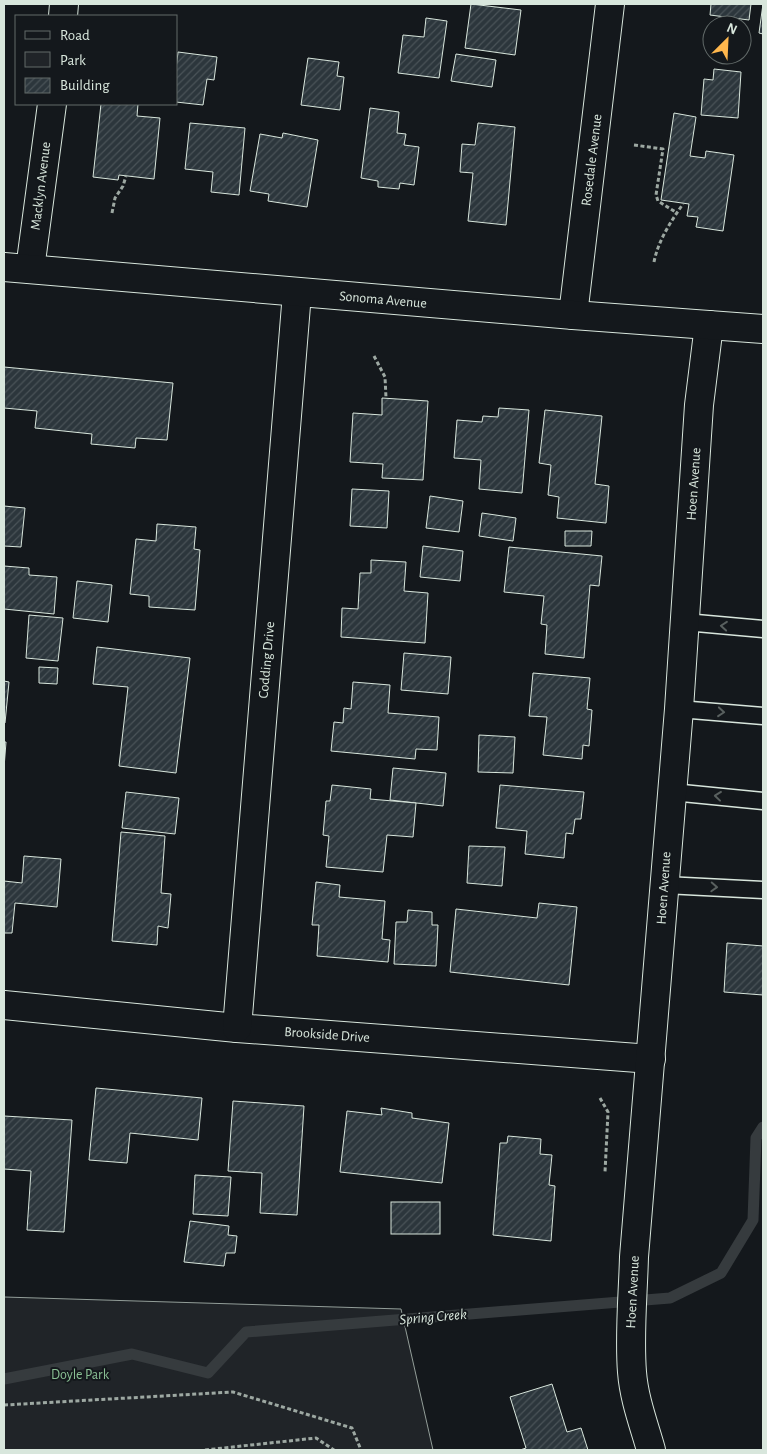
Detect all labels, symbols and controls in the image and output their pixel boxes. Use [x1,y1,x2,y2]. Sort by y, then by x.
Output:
legend [15,15,178,105]
north arrow [702,15,752,65]
text: N [725,21,739,37]
text: Road [60,28,90,43]
text: Park [60,53,86,68]
text: Building [60,78,110,93]
street label: Rosedale Avenue [579,113,605,207]
street label: Macklyn Avenue [29,141,53,231]
street label: Sonoma Avenue [339,289,427,311]
street label: Hoen Avenue [684,447,704,521]
one-way arrow [720,620,728,631]
street label: Codding Drive [257,621,277,699]
one-way arrow [717,707,725,718]
one-way arrow [713,791,721,802]
street label: Hoen Avenue [654,851,674,925]
one-way arrow [710,882,718,893]
street label: Brookside Drive [284,1025,370,1045]
street label: Hoen Avenue [624,1255,642,1329]
water label: Spring Creek [399,1307,467,1327]
park label: Doyle Park [51,1368,110,1382]

